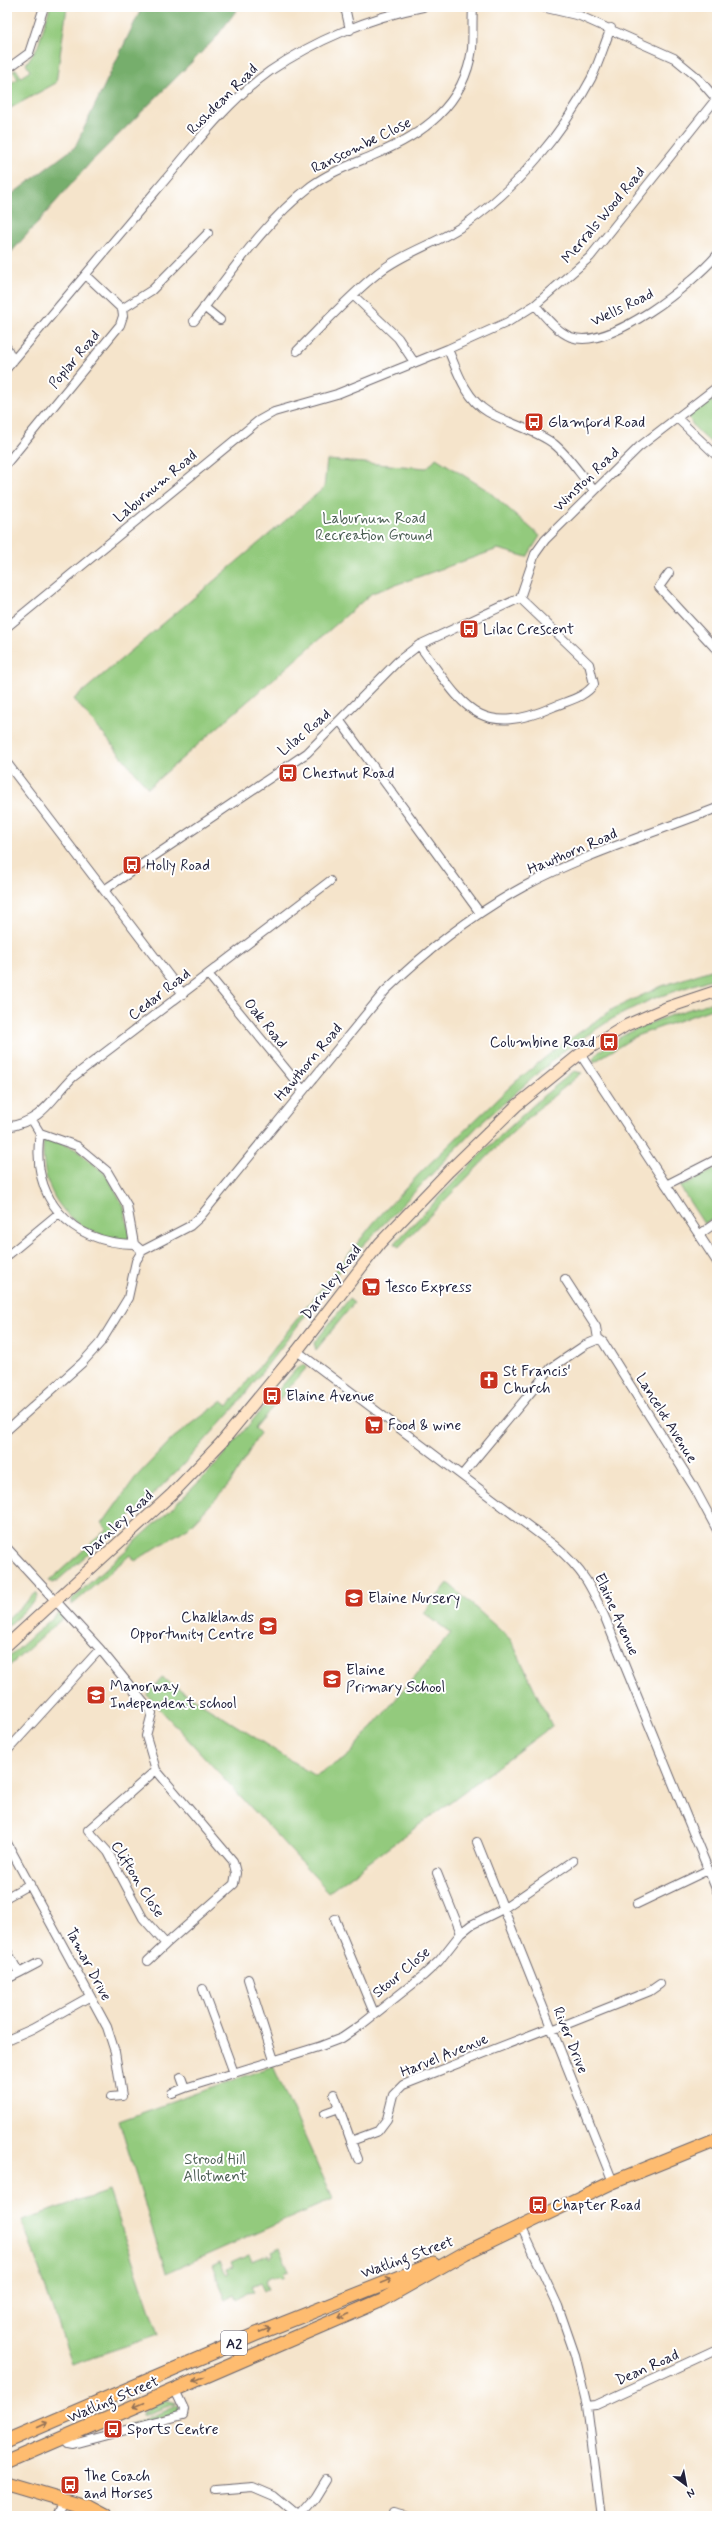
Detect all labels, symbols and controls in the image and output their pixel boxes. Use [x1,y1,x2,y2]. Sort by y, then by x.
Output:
street label: Rushdean Road [183,60,263,140]
street label: Ranscombe Close [308,113,415,179]
street label: Merrals Wood Road [557,163,650,268]
street label: Wells Road [588,284,657,332]
street label: Poplar Road [44,326,105,393]
bus stop icon: Glamford Road [523,411,545,433]
place label: Glamford Road [548,413,645,435]
street label: Winston Road [549,443,624,516]
street label: Laburnum Road [110,446,202,528]
park label: Laburnum Road Recreation Ground [315,509,433,546]
bus stop icon: Lilac Crescent [458,618,480,640]
place label: Lilac Crescent [483,620,574,640]
street label: Lilac Road [274,705,335,761]
bus stop icon: Chestnut Road [277,762,299,784]
place label: Chestnut Road [302,764,395,784]
street label: Hawthorn Road [524,824,620,880]
bus stop icon: Holly Road [121,854,143,876]
place label: Holly Road [146,856,210,876]
street label: Cedar Road [124,964,195,1025]
street label: Oak Road [239,994,292,1053]
street label: Hawthorn Road [270,1019,347,1106]
bus stop icon: Columbine Road [598,1031,620,1053]
place label: Columbine Road [490,1033,595,1053]
street label: Darnley Road [297,1241,367,1324]
supermarket icon: Tesco Express [360,1276,382,1298]
place label: Tesco Express [385,1278,472,1298]
place label: St Francis' Church [503,1362,571,1399]
church icon: St Francis' Church [478,1369,500,1391]
street label: Lancelot Avenue [631,1370,702,1467]
bus stop icon: Elaine Avenue [261,1385,283,1407]
place label: Elaine Avenue [286,1387,375,1407]
supermarket icon: Food & wine [363,1414,385,1436]
place label: Food & wine [388,1416,462,1436]
street label: Darnley Road [79,1486,158,1561]
street label: Elaine Avenue [589,1570,643,1659]
school or university icon: Elaine Nursery [343,1587,365,1609]
place label: Elaine Nursery [368,1589,460,1609]
place label: Chalklands Opportunity Centre [130,1608,254,1645]
school or university icon: Chalklands Opportunity Centre [257,1615,279,1637]
place label: Elaine Primary School [346,1661,445,1698]
school or university icon: Elaine Primary School [321,1668,343,1690]
place label: Manorway Independent school [110,1677,237,1714]
school or university icon: Manorway Independent school [85,1684,107,1706]
street label: Clifton Close [106,1837,169,1922]
street label: Tamar Drive [61,1924,116,2005]
street label: Stour Close [368,1942,435,2003]
street label: River Drive [548,2004,593,2077]
street label: Harvel Avenue [398,2029,491,2083]
park label: Strood Hill Allotment [183,2150,247,2187]
bus stop icon: Chapter Road [527,2194,549,2216]
place label: Chapter Road [552,2196,641,2216]
street label: Watling Street [358,2232,457,2285]
one-way arrow [379,2277,391,2285]
one-way arrow [338,2313,350,2321]
one-way arrow [259,2326,271,2334]
road number: A2 [221,2331,247,2355]
street label: Dean Road [613,2345,682,2391]
street label: Watling Street [65,2372,163,2429]
one-way arrow [193,2376,205,2384]
one-way arrow [133,2402,145,2409]
bus stop icon: Sports Centre [102,2418,124,2440]
place label: Sports Centre [127,2420,219,2440]
one-way arrow [36,2421,48,2428]
north arrow [666,2465,706,2505]
place label: The Coach and Horses [84,2467,153,2504]
bus stop icon: The Coach and Horses [59,2474,81,2496]
text: N [684,2485,698,2501]

